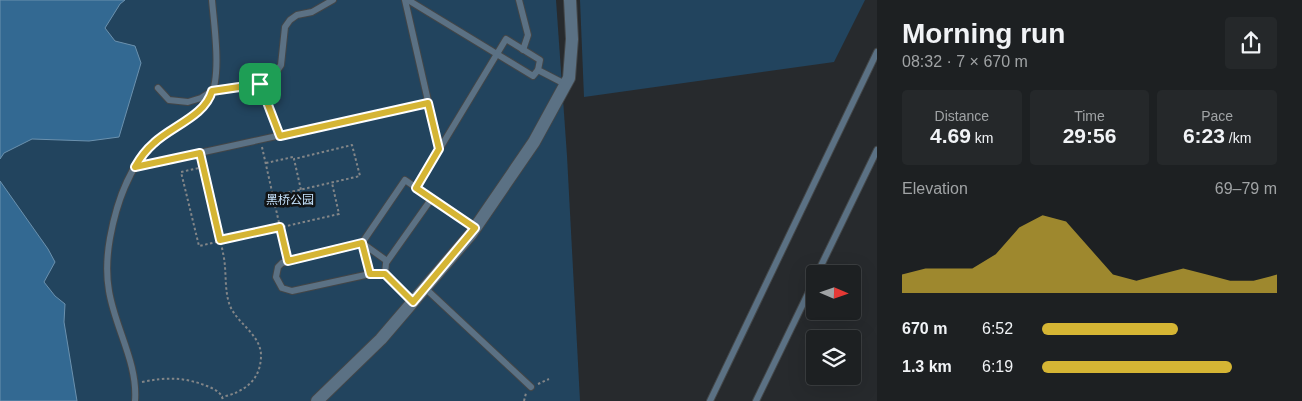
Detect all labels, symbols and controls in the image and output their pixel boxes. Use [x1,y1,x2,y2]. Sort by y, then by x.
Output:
button: share [1225,17,1277,69]
text: Morning run [902,18,1065,49]
text: 08:32 · 7 × 670 m [902,53,1028,70]
pin [239,63,281,105]
icon: arrive [246,70,274,98]
text: Distance [935,108,989,124]
text: Time [1074,108,1105,124]
text: Pace [1201,108,1233,124]
text: 4.69 [930,124,971,147]
text: 29:56 [1063,124,1116,147]
text: 6:23 [1183,124,1225,147]
text: km [971,130,994,146]
text: /km [1225,130,1251,146]
text: Elevation [902,180,968,197]
text: 69–79 m [1215,180,1277,197]
park label: 黑桥公园 [266,193,314,207]
north arrow [806,265,861,320]
map controls [806,265,861,385]
text: 670 m [902,320,947,337]
text: 6:52 [982,320,1013,337]
button: layers [806,330,861,385]
text: 1.3 km [902,358,952,375]
text: 6:19 [982,358,1013,375]

